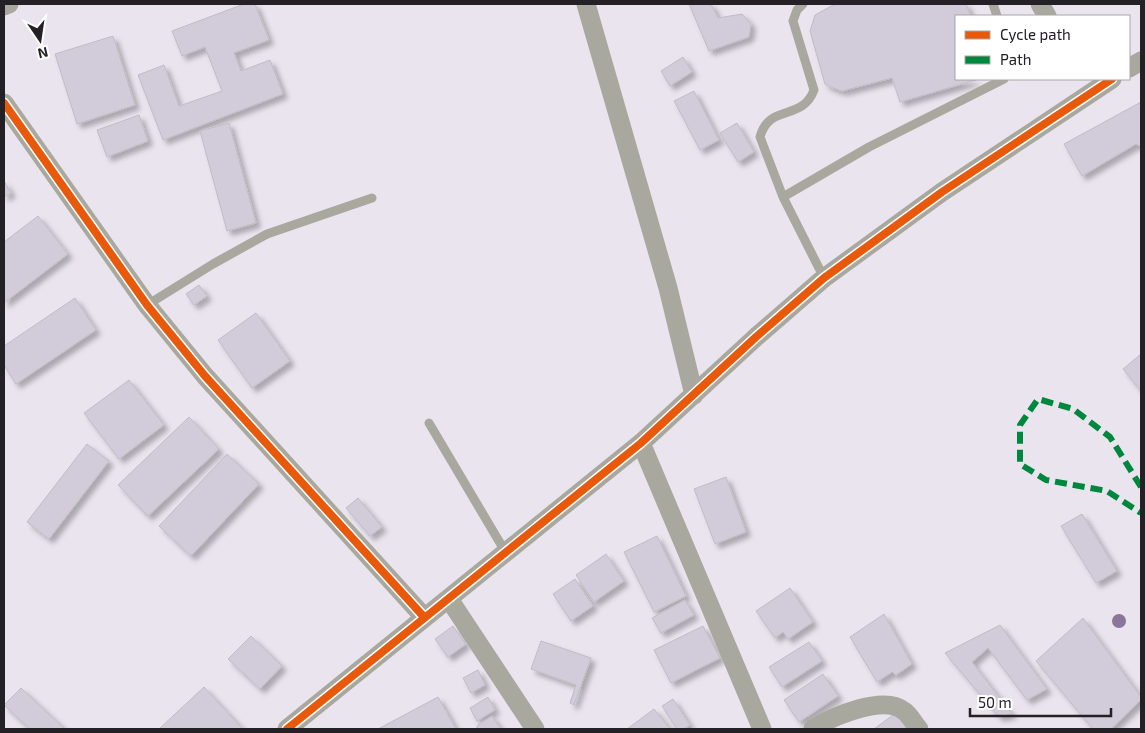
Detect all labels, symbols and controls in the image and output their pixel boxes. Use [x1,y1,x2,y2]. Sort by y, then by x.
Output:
north arrow [15,15,65,65]
legend [955,15,1130,80]
text: Cycle path [1000,25,1071,43]
text: N [36,44,50,63]
text: Path [1000,50,1031,68]
scale bar [970,686,1111,718]
text: 50 m [978,693,1012,711]

